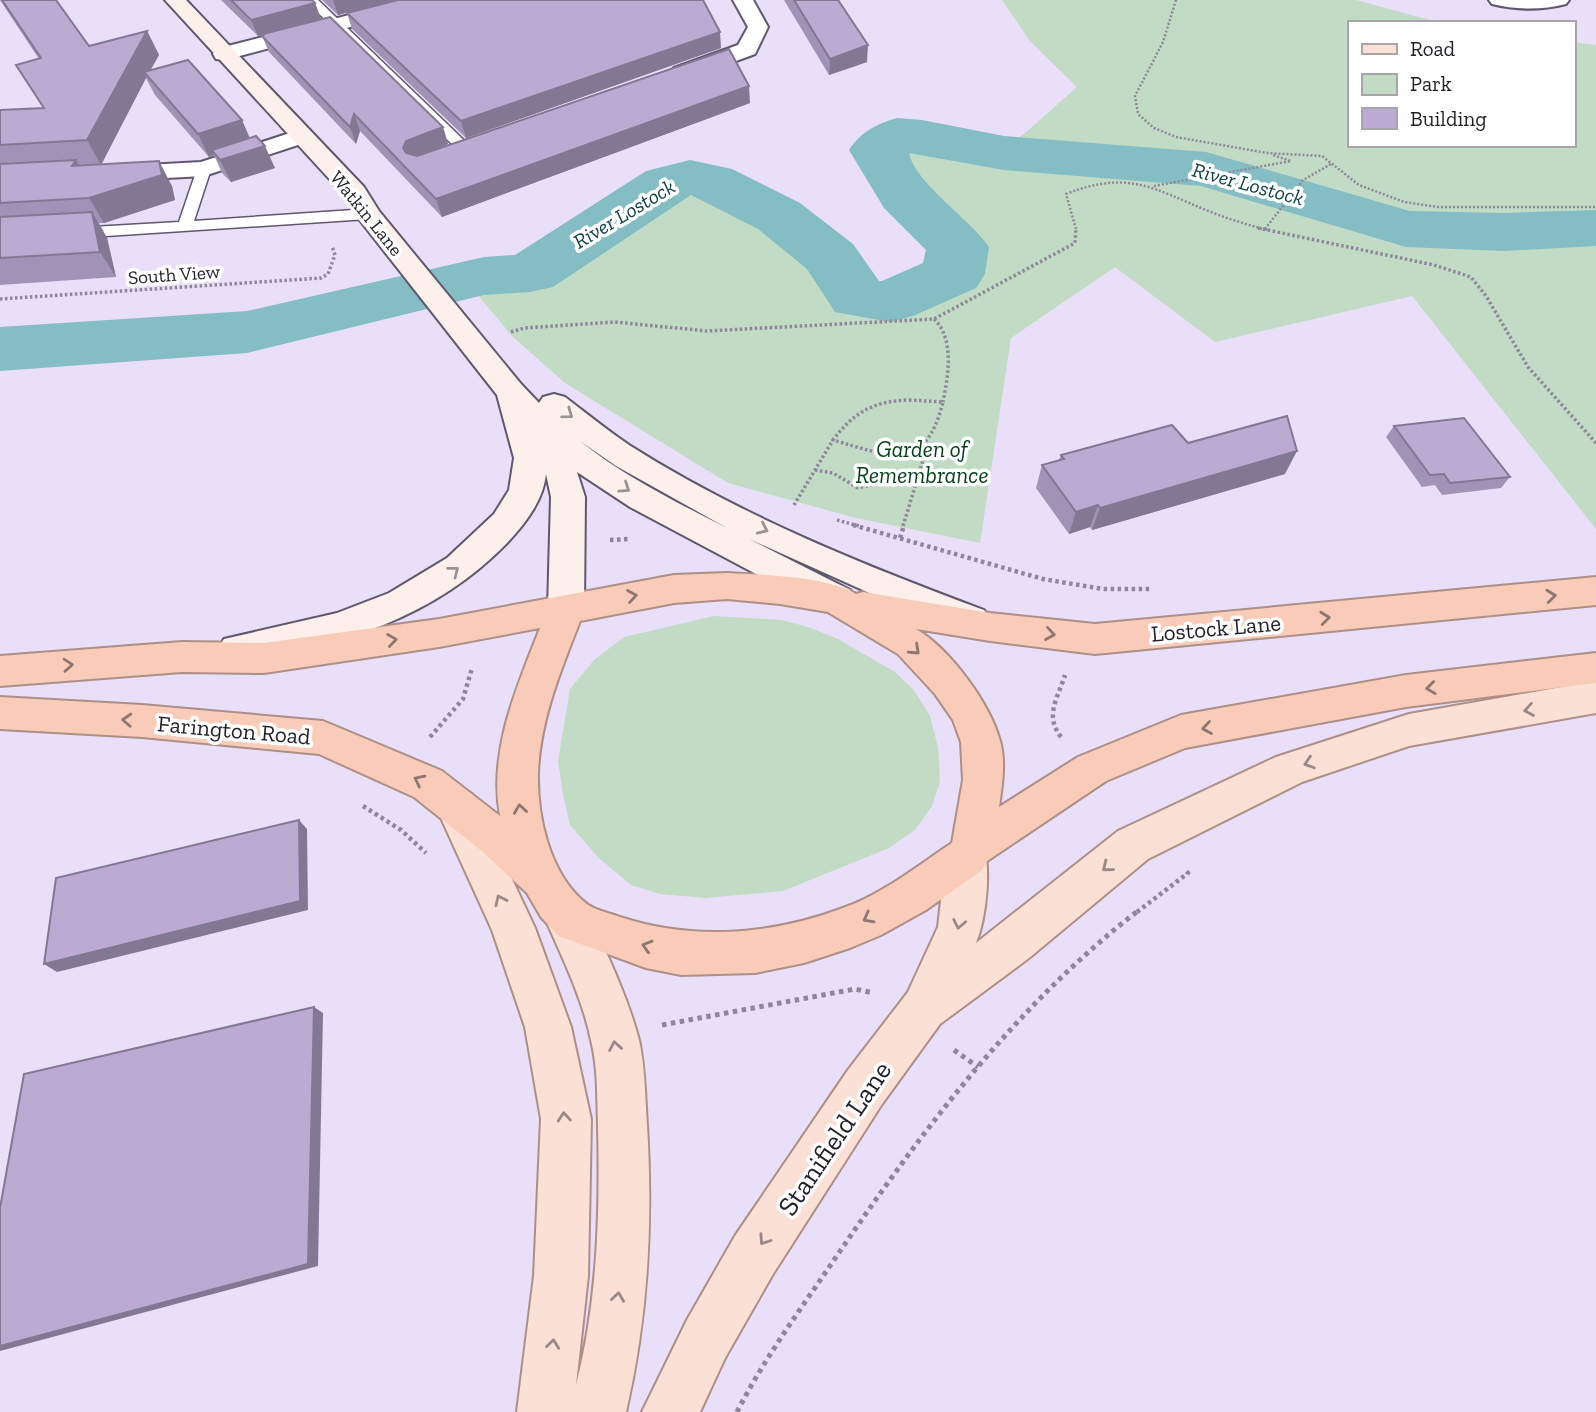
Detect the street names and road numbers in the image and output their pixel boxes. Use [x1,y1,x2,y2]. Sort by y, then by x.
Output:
street label: Watkin Lane [325,166,408,261]
street label: South View [127,260,221,289]
street label: Lostock Lane [1150,608,1282,648]
street label: Farington Road [156,709,312,751]
street label: Stanifield Lane [771,1055,898,1222]

